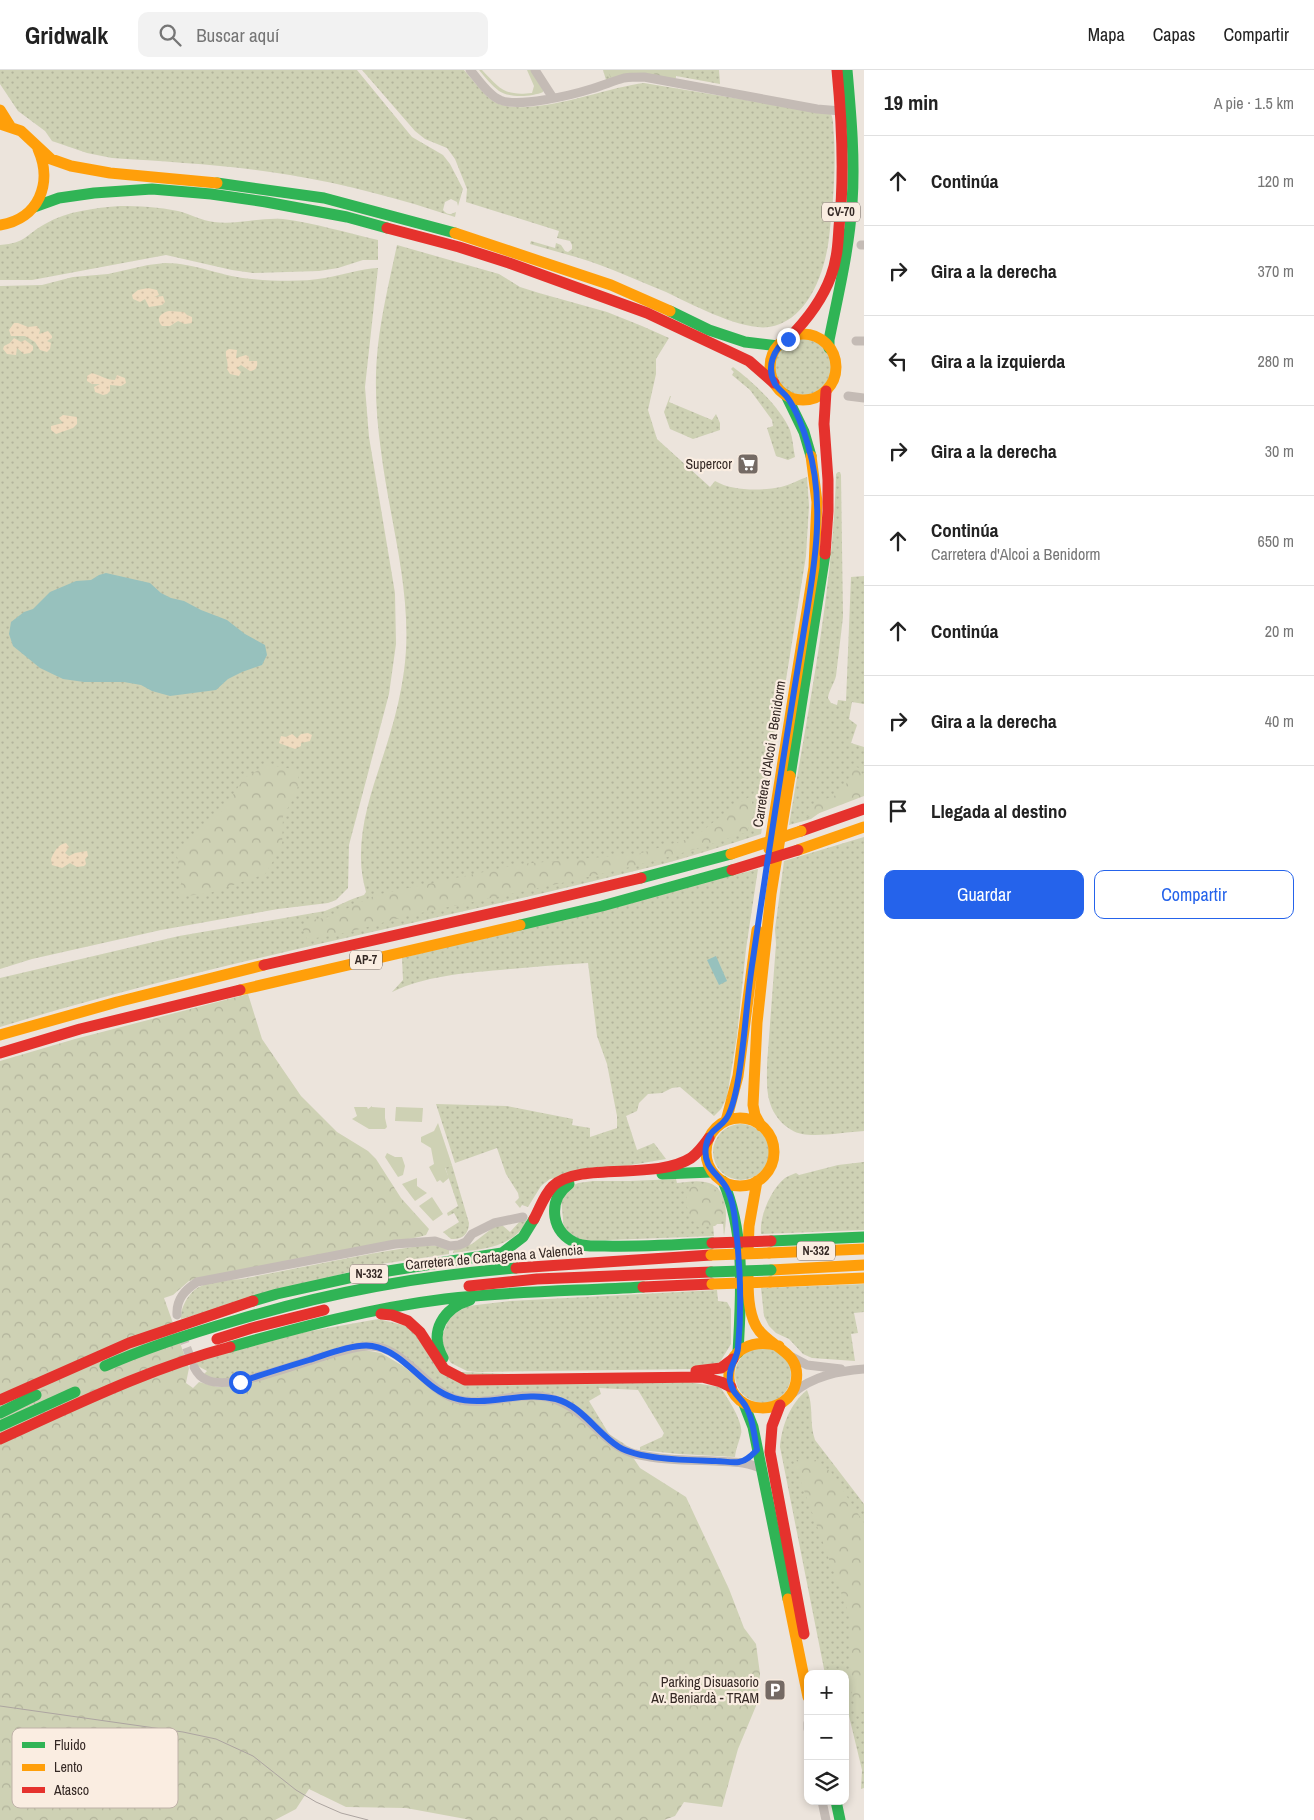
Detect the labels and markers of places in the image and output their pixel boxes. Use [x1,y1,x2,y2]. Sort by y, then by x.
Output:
supermarket icon: Supercor [736,452,760,476]
place label: Supercor [685,455,732,473]
place label: Parking Disuasorio Av. Beniardà - TRAM [650,1673,759,1707]
parking icon: Parking Disuasorio Av. Beniardà - TRAM [763,1678,787,1702]

